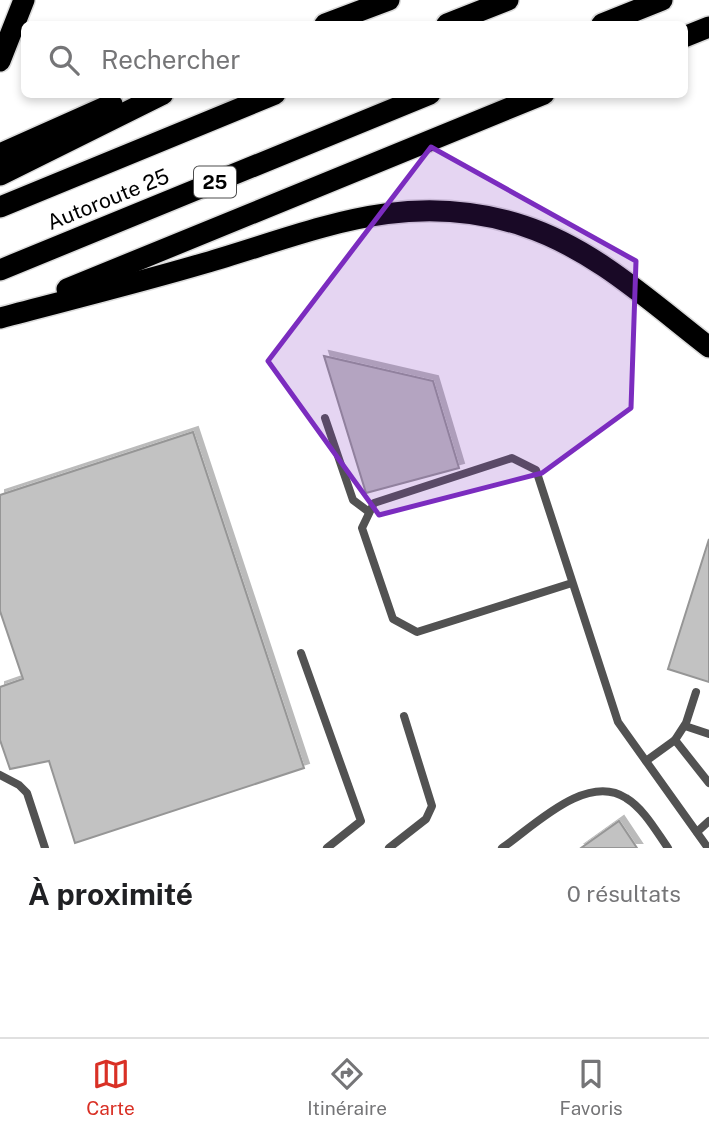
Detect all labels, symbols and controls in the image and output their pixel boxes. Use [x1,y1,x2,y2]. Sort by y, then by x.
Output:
search box [21,21,688,98]
icon: search [45,41,83,79]
text: Rechercher [101,44,240,75]
street label: Autoroute 25 [43,163,173,235]
road number: 25 [194,166,236,198]
text: À proximité [28,876,193,912]
text: 0 résultats [567,880,681,907]
tab: Carte [86,1055,135,1119]
tab: Itinéraire [307,1055,387,1119]
tab: Favoris [560,1055,623,1119]

